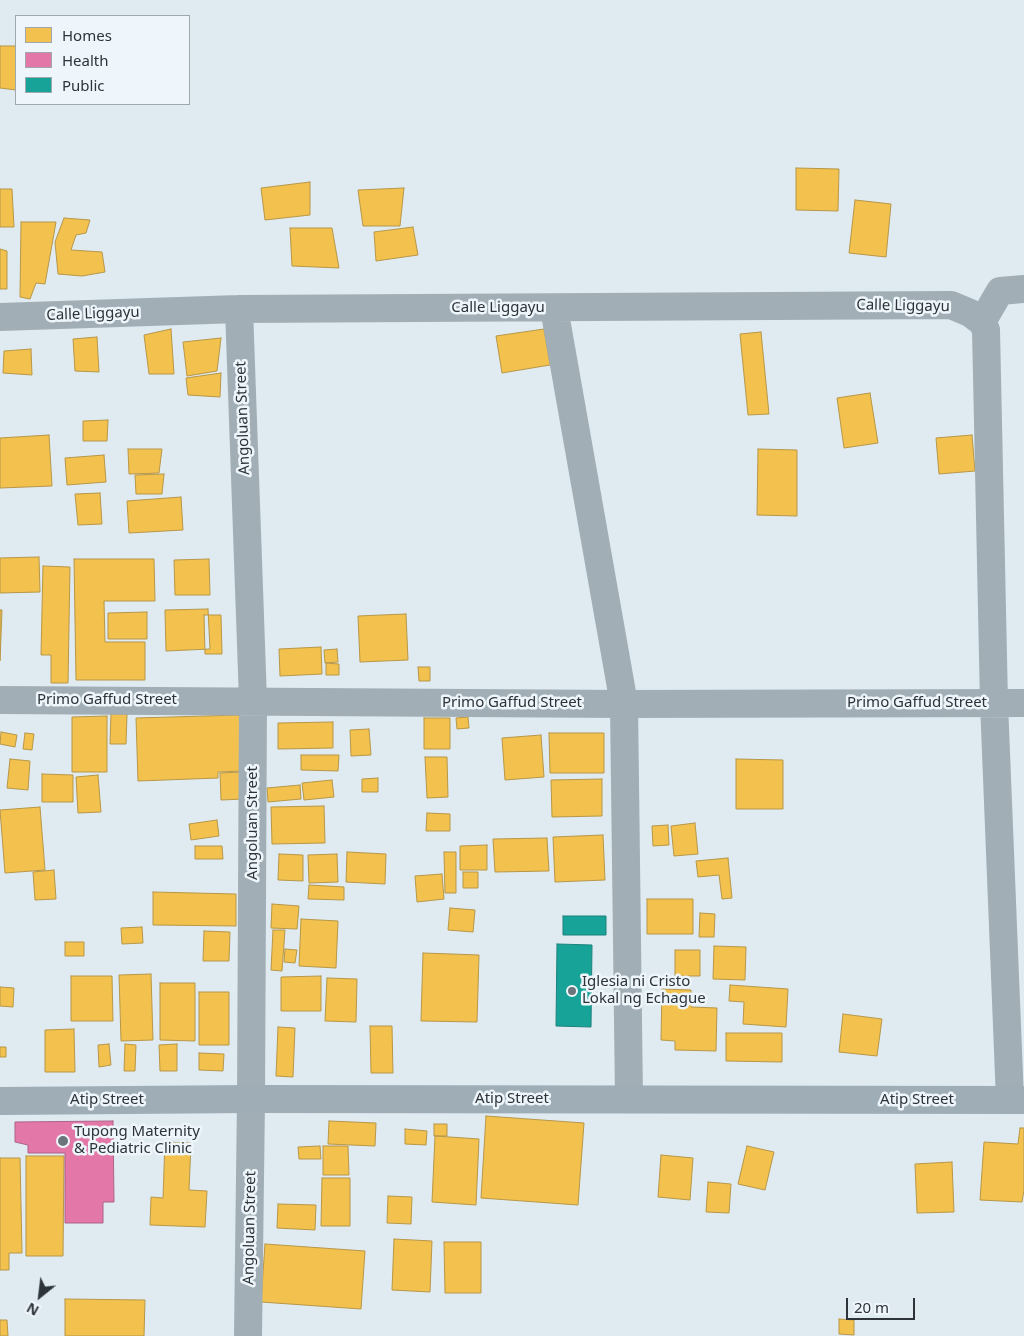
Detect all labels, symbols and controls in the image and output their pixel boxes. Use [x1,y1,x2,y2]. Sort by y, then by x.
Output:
legend [15,15,190,105]
text: Homes [62,25,112,45]
text: Health [62,50,109,70]
text: Public [62,75,105,95]
street label: Calle Liggayu [856,296,950,316]
street label: Calle Liggayu [451,299,545,317]
street label: Calle Liggayu [46,303,140,325]
street label: Angoluan Street [232,361,254,475]
street label: Primo Gaffud Street [37,691,177,709]
street label: Primo Gaffud Street [442,694,582,712]
street label: Primo Gaffud Street [847,694,987,712]
street label: Angoluan Street [244,766,262,880]
place label: Iglesia ni Cristo Lokal ng Echague [582,973,706,1008]
marker: Iglesia ni Cristo Lokal ng Echague [566,985,578,997]
street label: Atip Street [475,1090,549,1108]
street label: Atip Street [70,1091,144,1109]
street label: Atip Street [880,1091,954,1109]
place label: Tupong Maternity & Pediatric Clinic [74,1123,200,1158]
marker: Tupong Maternity & Pediatric Clinic [56,1134,70,1148]
street label: Angoluan Street [240,1171,260,1285]
north arrow [15,1271,65,1321]
scale bar [849,1288,918,1320]
text: 20 m [854,1297,889,1317]
text: N [23,1298,42,1321]

